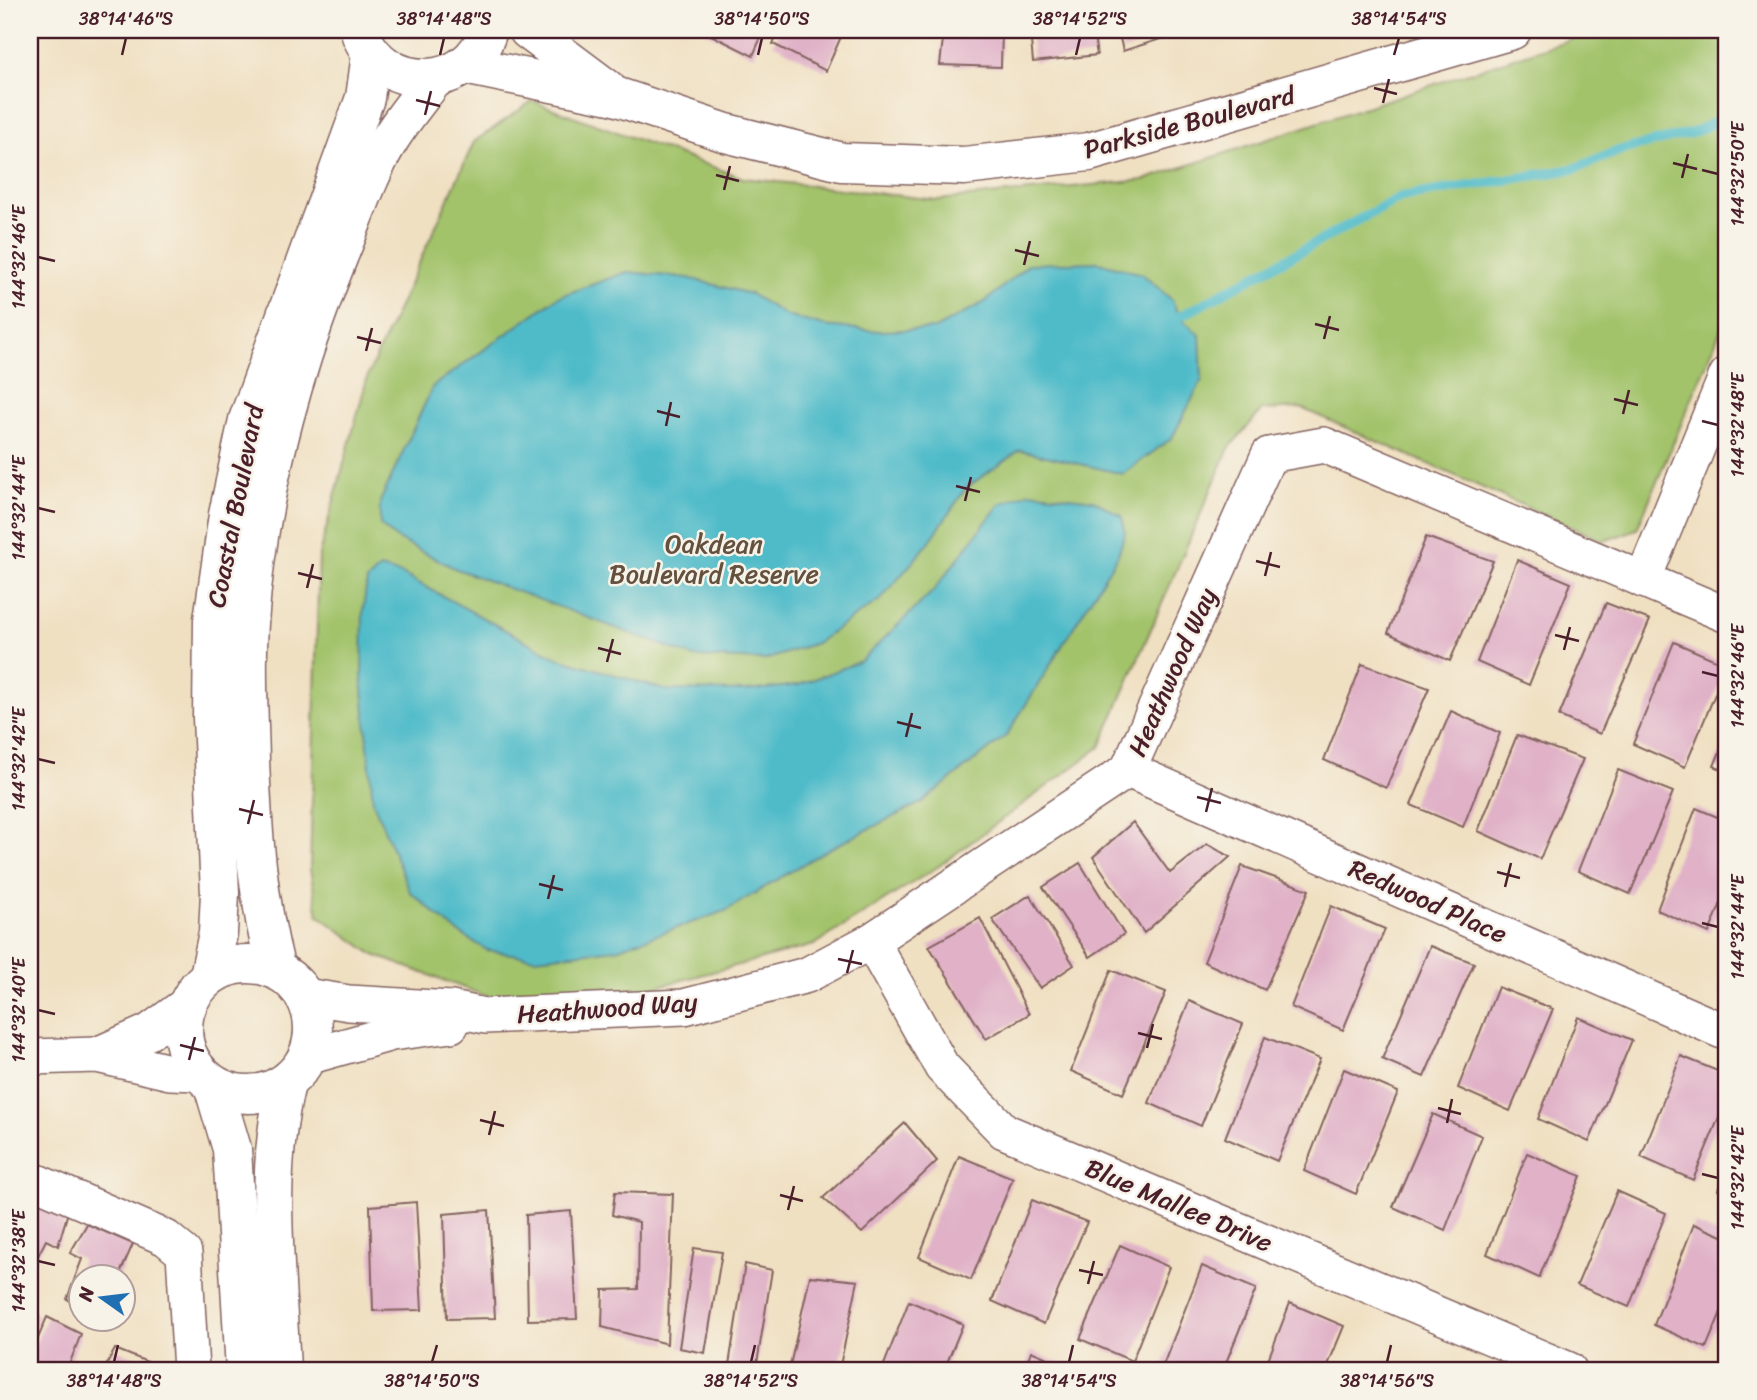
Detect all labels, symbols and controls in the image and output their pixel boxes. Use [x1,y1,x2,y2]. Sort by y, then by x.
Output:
text: 38°14'46"S [79,3,173,35]
text: 38°14'48"S [397,3,492,35]
text: 38°14'50"S [714,3,810,35]
text: 38°14'52"S [1033,3,1127,35]
text: 38°14'54"S [1351,3,1447,35]
street label: Parkside Boulevard [1078,71,1302,172]
text: 144°32'50"E [1722,121,1754,226]
text: 144°32'46"E [3,204,35,309]
text: 144°32'48"E [1722,372,1754,477]
street label: Coastal Boulevard [193,398,278,612]
text: 144°32'44"E [3,455,35,560]
park label: Oakdean Boulevard Reserve [609,521,819,597]
street label: Heathwood Way [1114,580,1230,764]
text: 144°32'46"E [1722,623,1754,728]
text: 144°32'42"E [3,706,35,811]
street label: Redwood Place [1341,845,1515,957]
text: 144°32'44"E [1722,874,1754,979]
text: 144°32'40"E [3,957,35,1062]
street label: Heathwood Way [515,979,699,1037]
text: 144°32'42"E [1722,1125,1754,1230]
street label: Blue Mallee Drive [1078,1145,1280,1265]
text: 144°32'38"E [3,1208,35,1313]
north arrow [66,1264,136,1334]
text: N [68,1283,104,1305]
text: 38°14'48"S [67,1365,162,1397]
text: 38°14'50"S [384,1365,480,1397]
text: 38°14'52"S [704,1365,798,1397]
text: 38°14'54"S [1021,1365,1117,1397]
text: 38°14'56"S [1340,1365,1434,1397]

